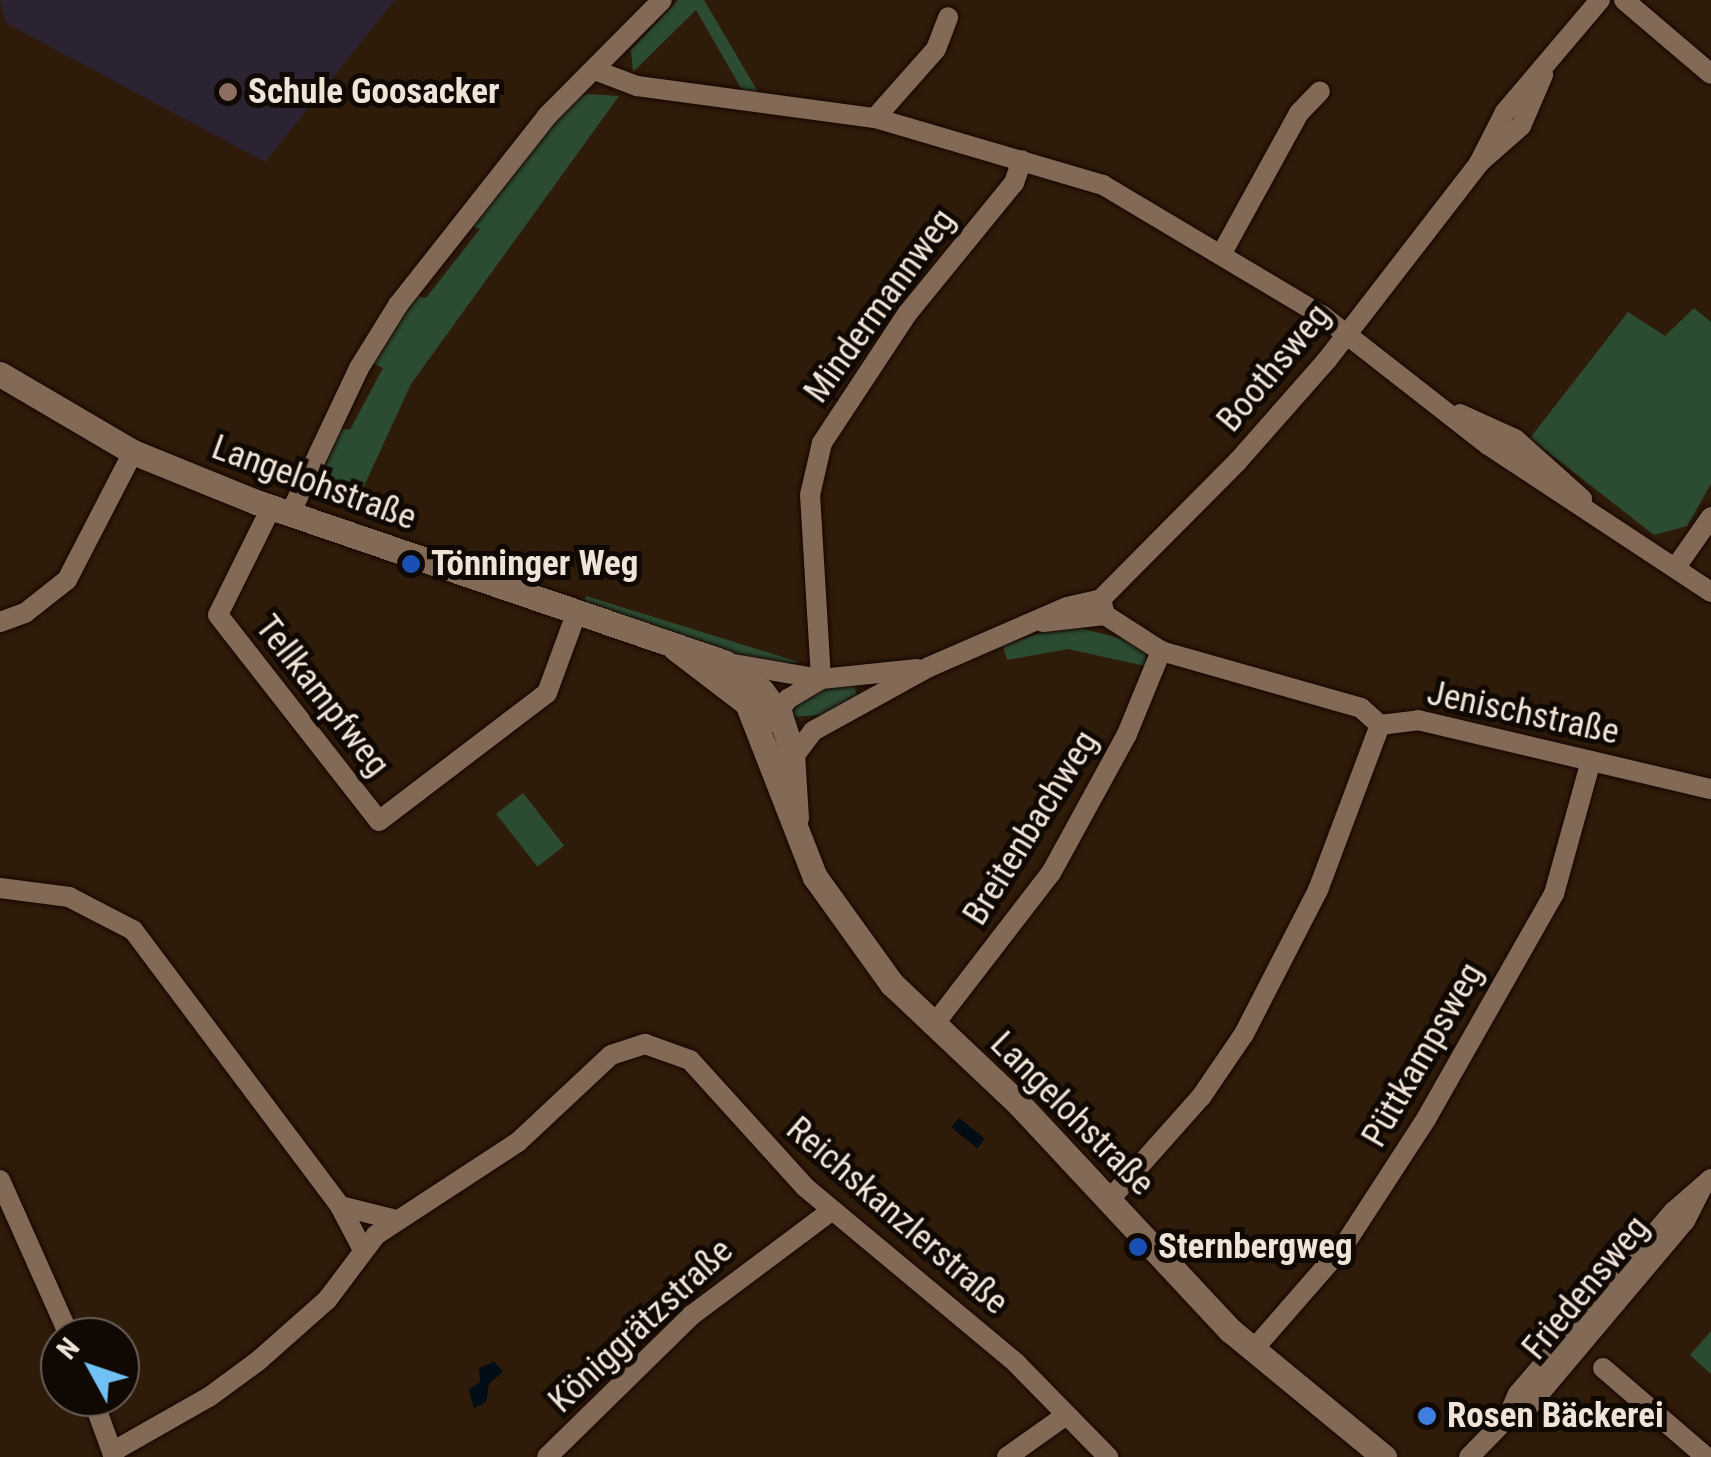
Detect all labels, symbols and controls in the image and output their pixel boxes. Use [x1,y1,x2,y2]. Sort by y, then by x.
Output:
place label: Schule Goosacker [248,71,500,113]
marker: Schule Goosacker [217,81,239,103]
street label: Mindermannweg [796,201,964,411]
street label: Boothsweg [1208,296,1340,440]
street label: Langelohstraße [206,427,422,539]
place label: Tönninger Weg [431,543,638,585]
marker: Tönninger Weg [400,553,422,575]
street label: Tellkampfweg [246,607,398,785]
street label: Jenischstraße [1423,672,1623,754]
street label: Breitenbachweg [955,723,1107,933]
street label: Püttkampsweg [1353,955,1493,1155]
street label: Langelohstraße [981,1023,1163,1205]
street label: Reichskanzlerstraße [778,1108,1016,1324]
street label: Friedensweg [1514,1208,1658,1368]
place label: Sternbergweg [1158,1226,1353,1268]
street label: Königgrätzstraße [540,1230,742,1422]
marker: Sternbergweg [1127,1236,1149,1258]
north arrow [40,1317,140,1417]
text: N [50,1332,86,1366]
place label: Rosen Bäckerei [1447,1395,1664,1437]
marker: Rosen Bäckerei [1416,1405,1438,1427]

